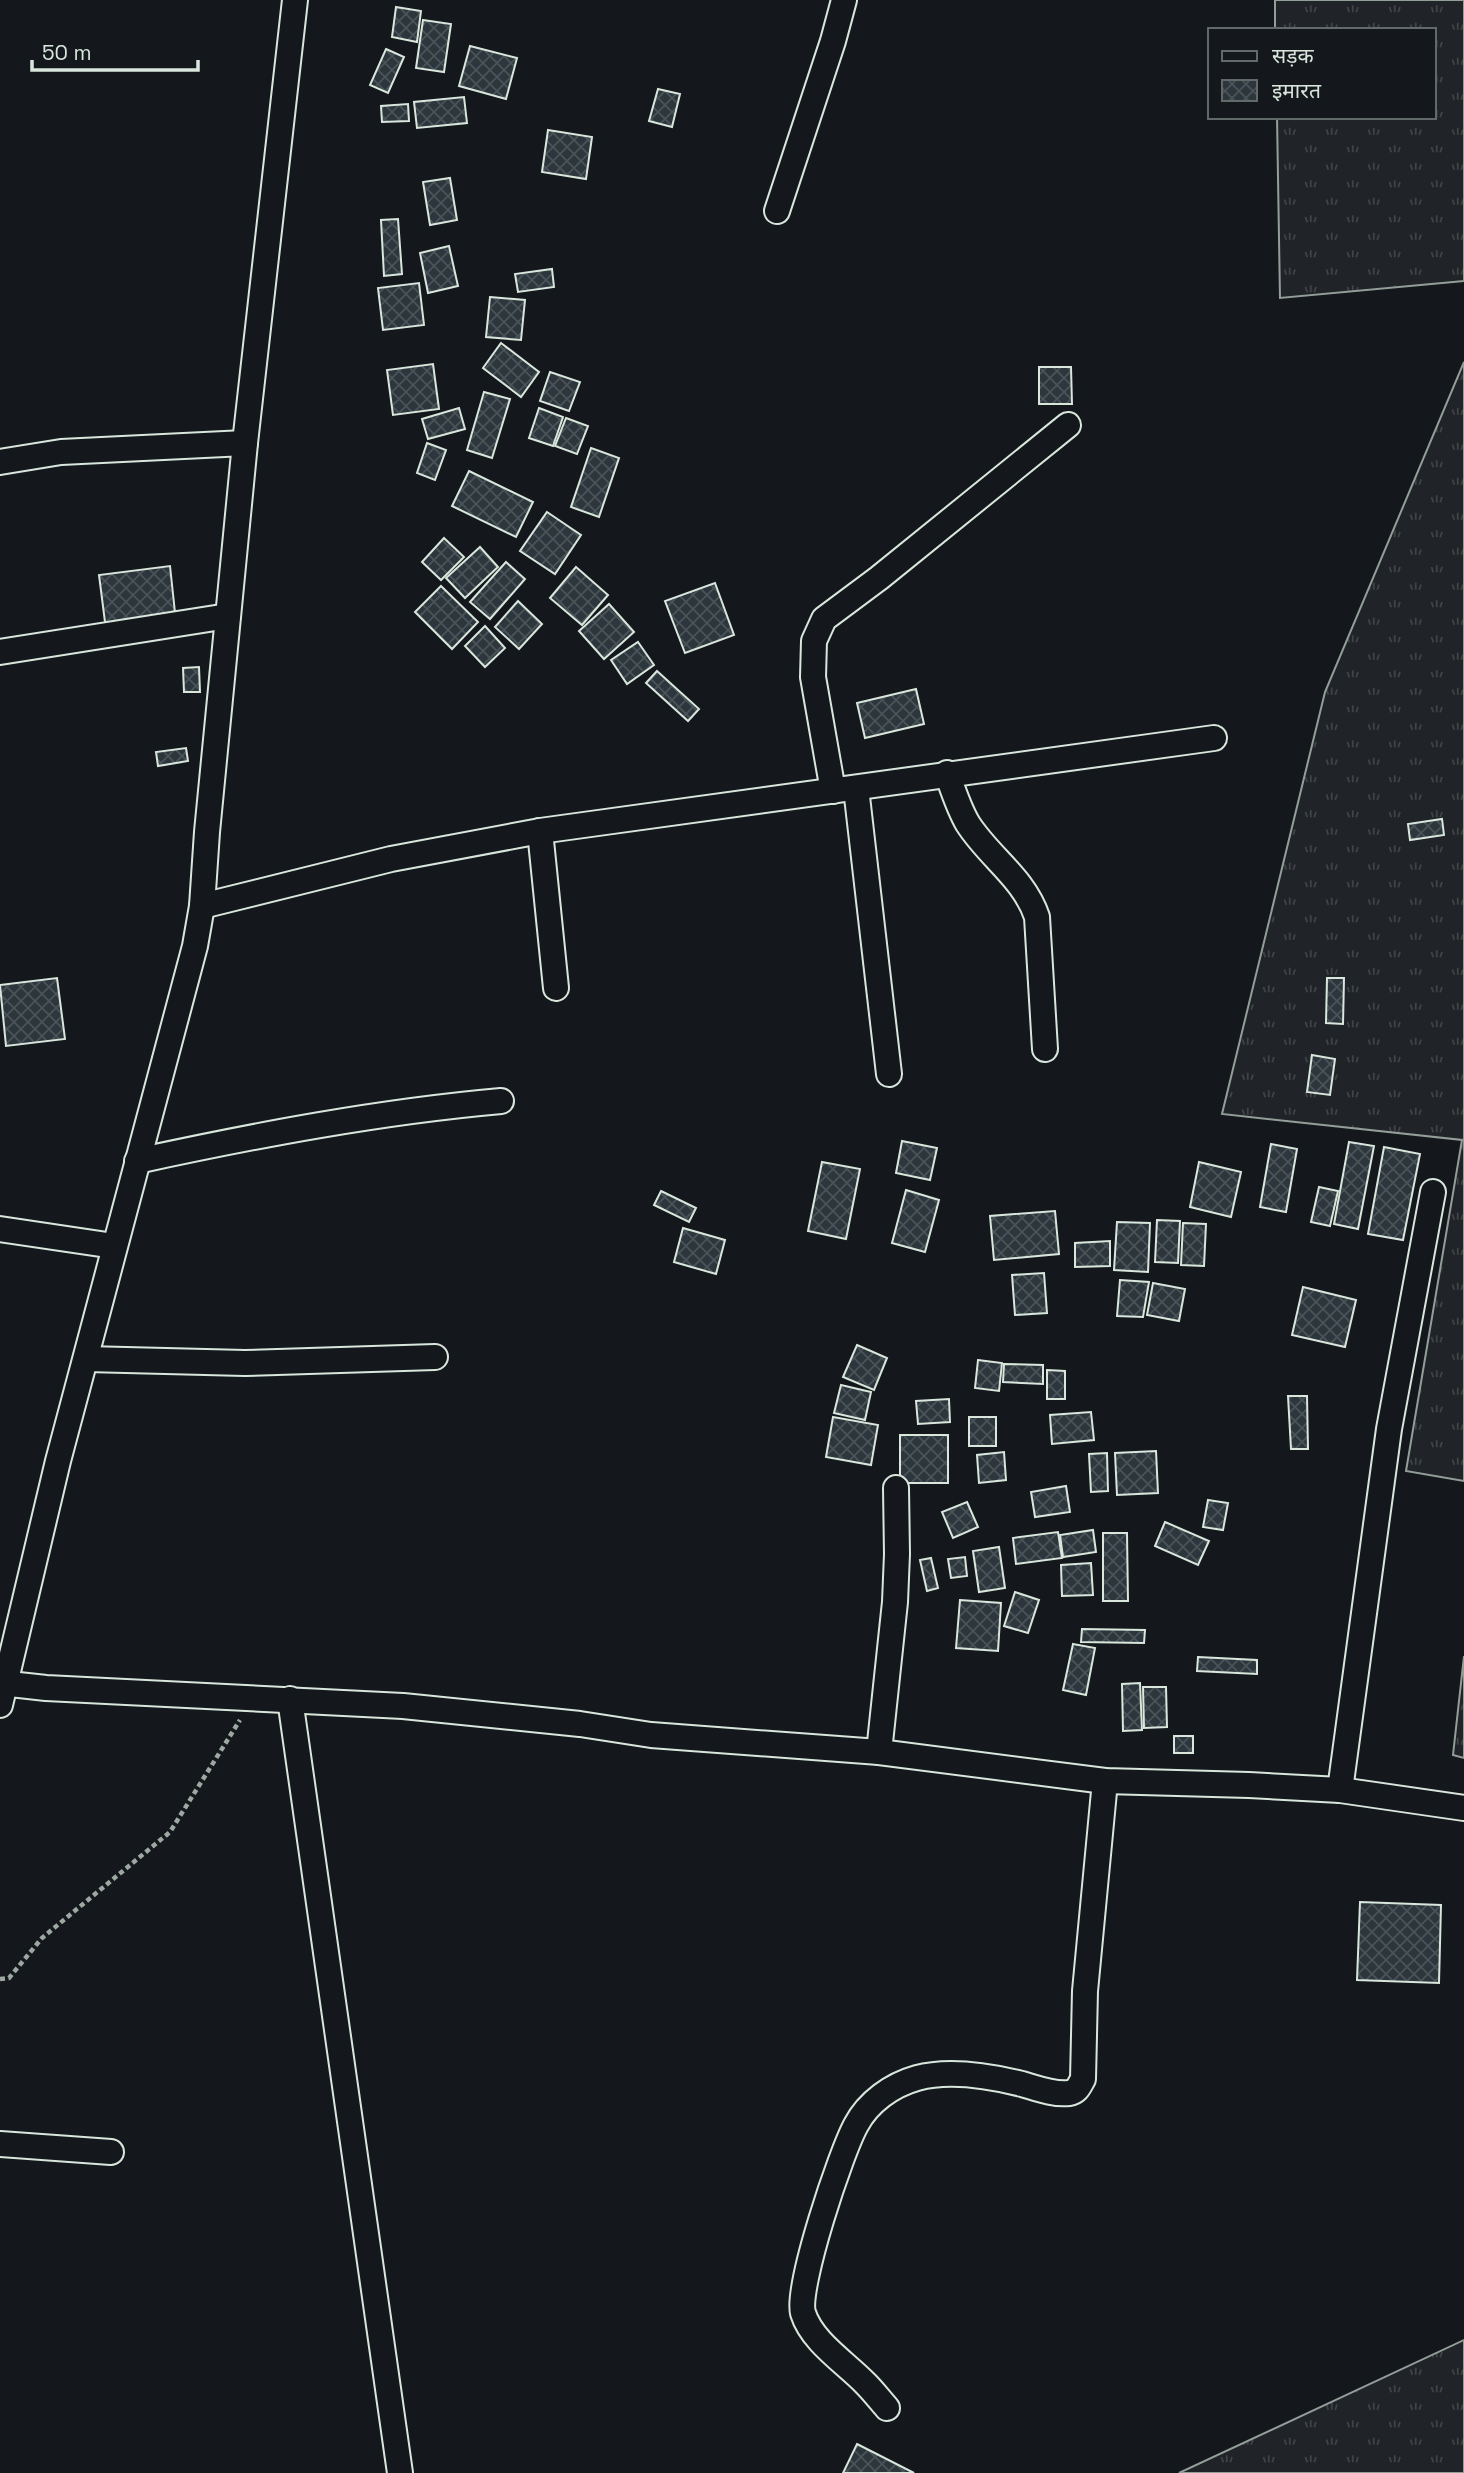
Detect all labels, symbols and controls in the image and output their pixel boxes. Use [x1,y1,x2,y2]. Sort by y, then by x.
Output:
scale bar [32,28,198,72]
legend [1208,28,1436,119]
text: 50 m [42,39,92,66]
text: सड़क [1272,42,1314,69]
text: इमारत [1272,77,1322,104]

